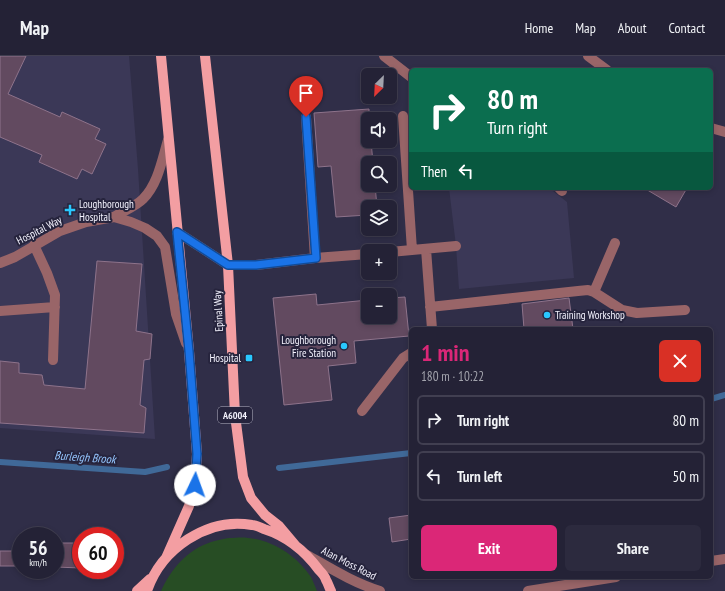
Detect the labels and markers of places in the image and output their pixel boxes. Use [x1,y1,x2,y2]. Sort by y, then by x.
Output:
pin [289,76,323,117]
place label: Loughborough Hospital [79,197,134,224]
marker: Loughborough Hospital [64,204,76,216]
place label: Training Workshop [555,308,625,322]
marker: Training Workshop [542,310,552,320]
place label: Loughborough Fire Station [281,333,336,360]
marker: Loughborough Fire Station [339,341,349,351]
place label: Hospital [209,351,241,365]
marker: Hospital [244,353,254,363]

